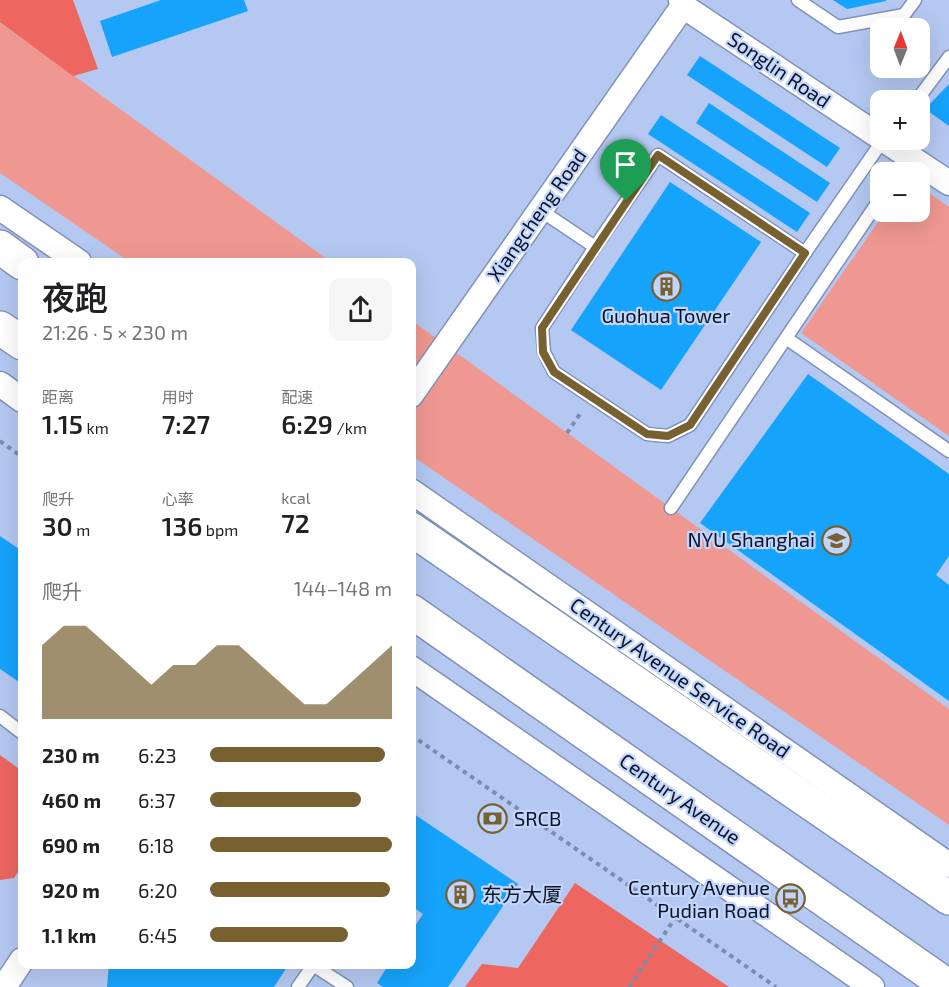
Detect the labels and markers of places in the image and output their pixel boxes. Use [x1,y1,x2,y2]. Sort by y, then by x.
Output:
pin [600,139,651,201]
building icon: Guohua Tower [650,270,682,302]
place label: Guohua Tower [601,303,731,327]
school or university icon: NYU Shanghai [820,524,852,556]
place label: NYU Shanghai [688,527,815,551]
bank icon: SRCB [477,803,509,835]
place label: SRCB [514,806,561,830]
place label: Century Avenue Pudian Road [628,875,770,922]
building icon: 东方大厦 [445,879,477,911]
place label: 东方大厦 [482,882,562,906]
bus stop icon: Century Avenue Pudian Road [775,883,807,915]

